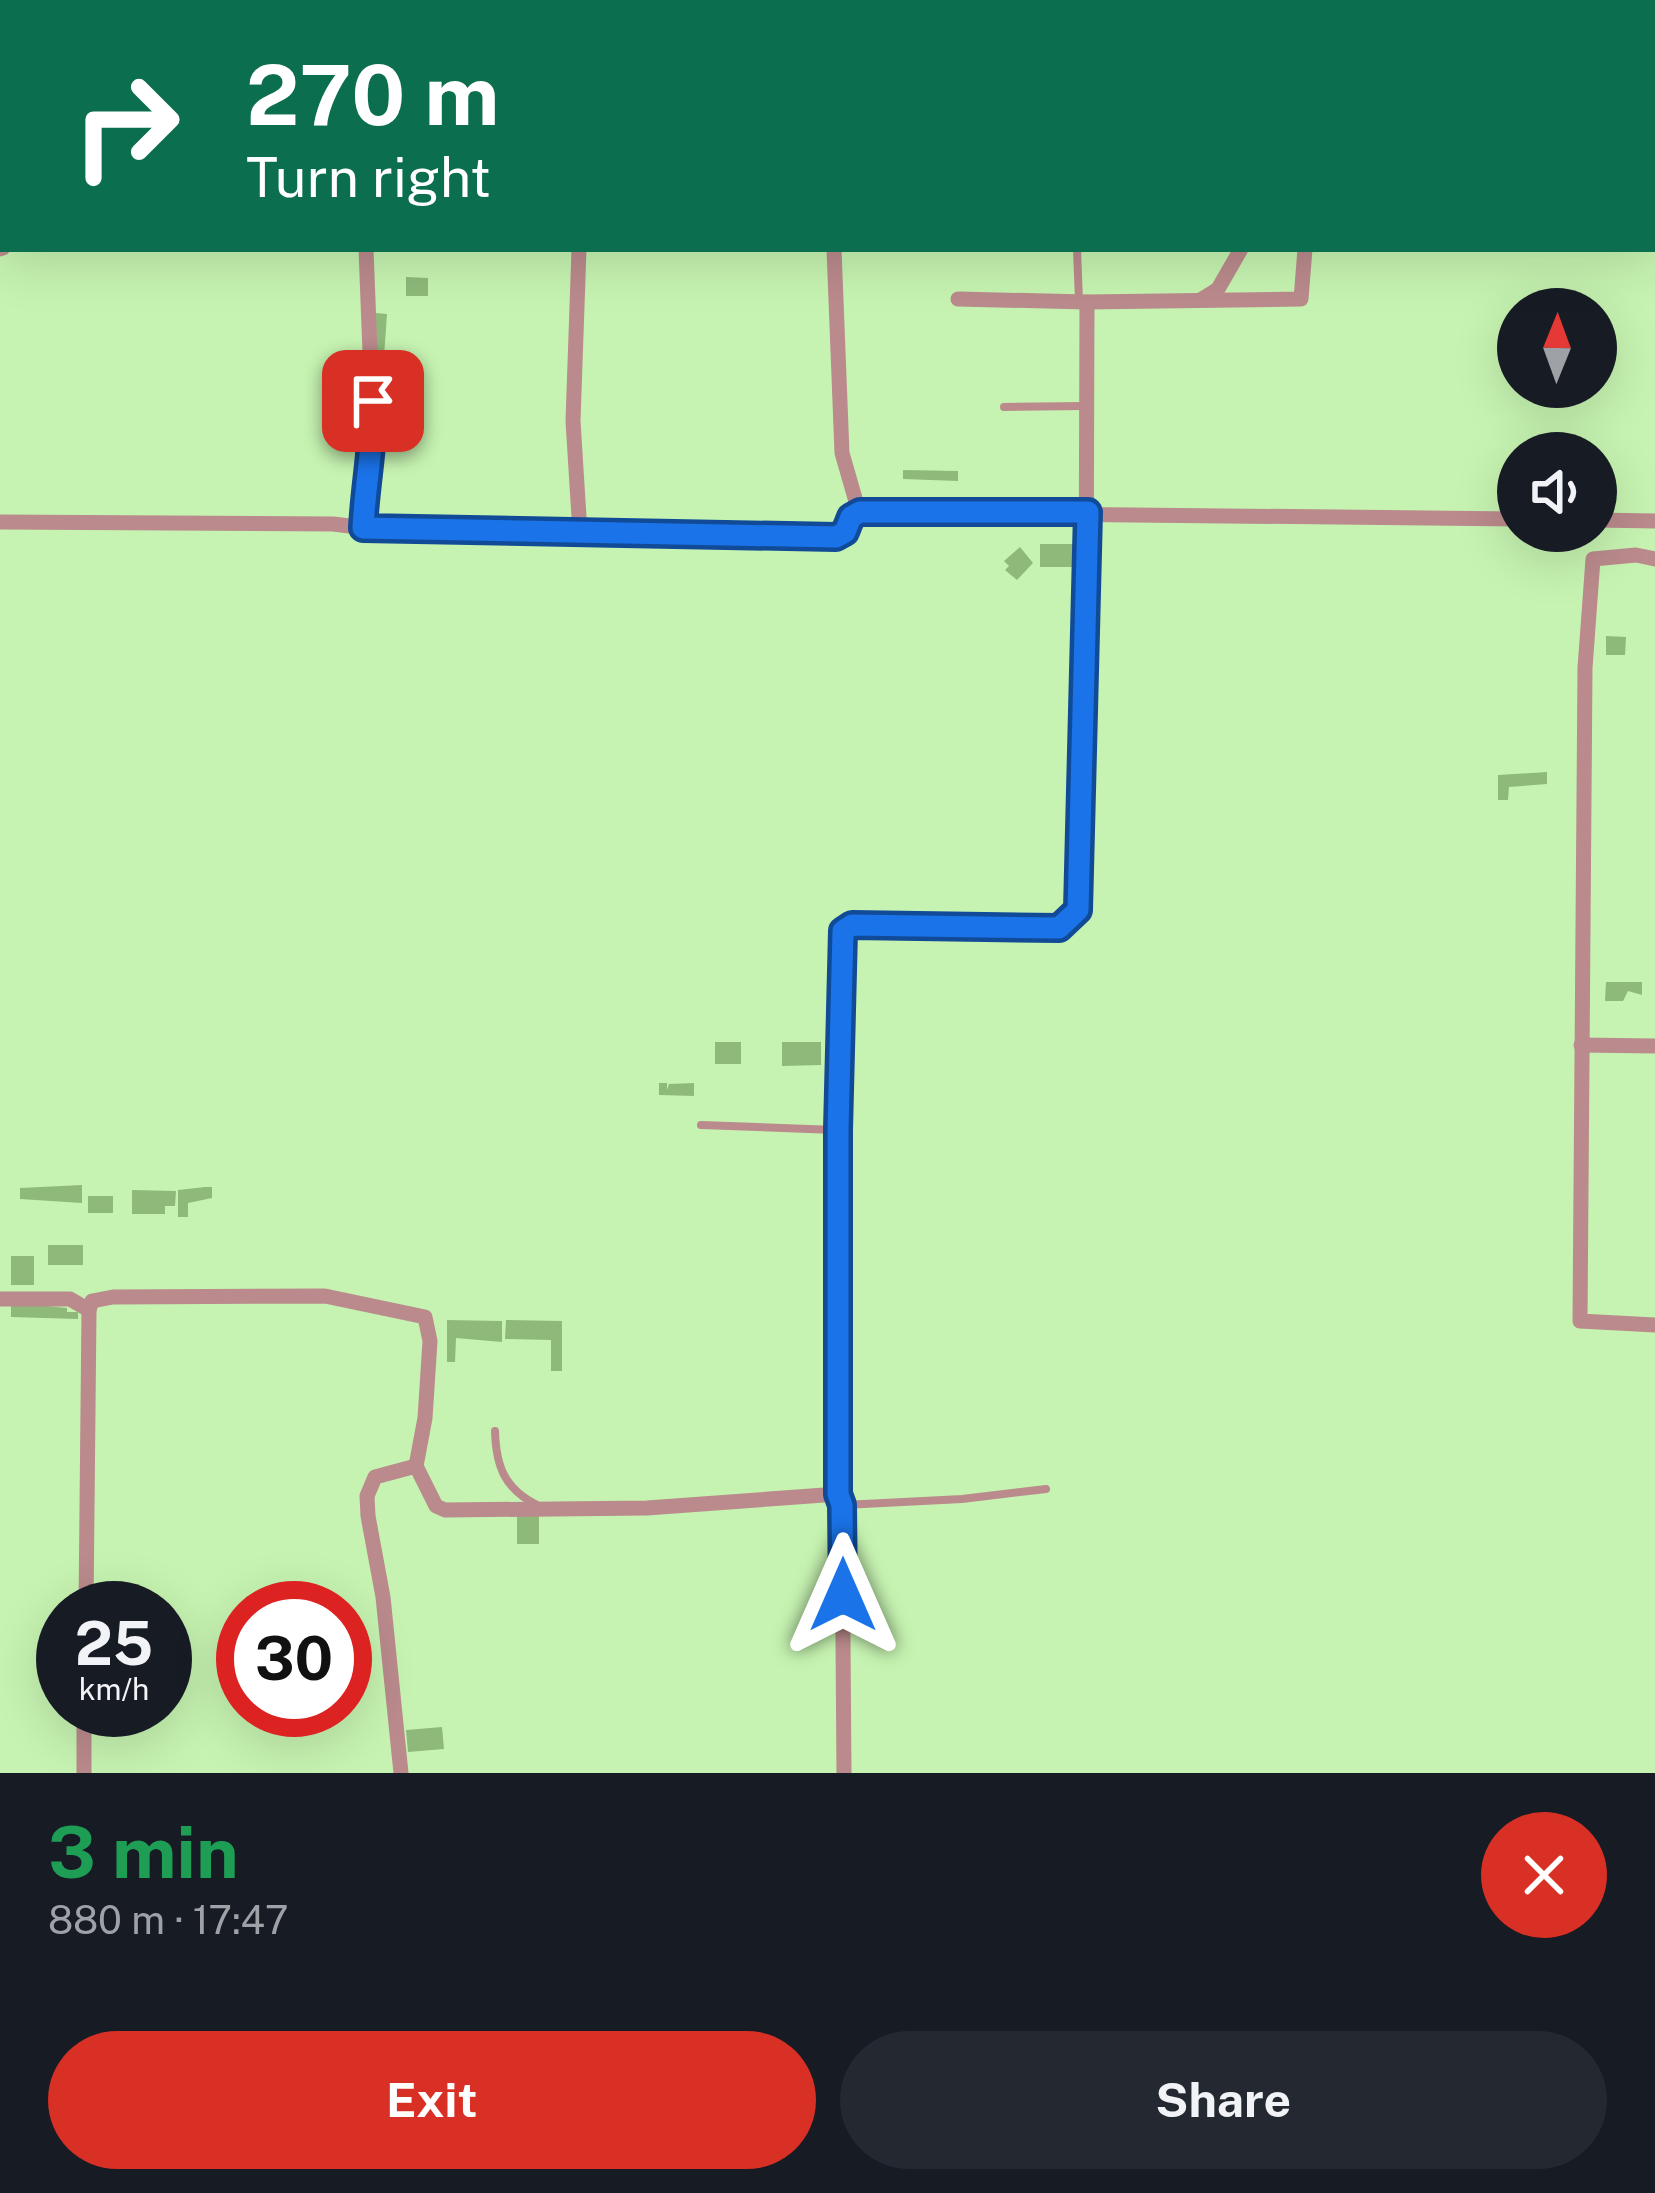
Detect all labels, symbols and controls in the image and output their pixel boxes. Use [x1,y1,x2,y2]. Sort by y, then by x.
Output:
text: 270 m [246,45,499,144]
icon: right [48,48,204,204]
text: Turn right [246,146,491,209]
north arrow [1497,288,1617,408]
map controls [1497,288,1617,552]
pin [322,350,424,452]
icon: arrive [340,368,406,434]
button: sound [1497,432,1617,552]
position arrow [780,1532,906,1658]
speed limit sign: 30 [216,1581,372,1737]
text: 25 [75,1608,153,1679]
text: km/h [79,1671,149,1707]
text: 3 min [48,1810,239,1894]
button: close [1481,1812,1607,1938]
text: 880 m · 17:47 [48,1897,288,1943]
button: Exit [48,2031,816,2169]
button: Share [840,2031,1607,2169]

